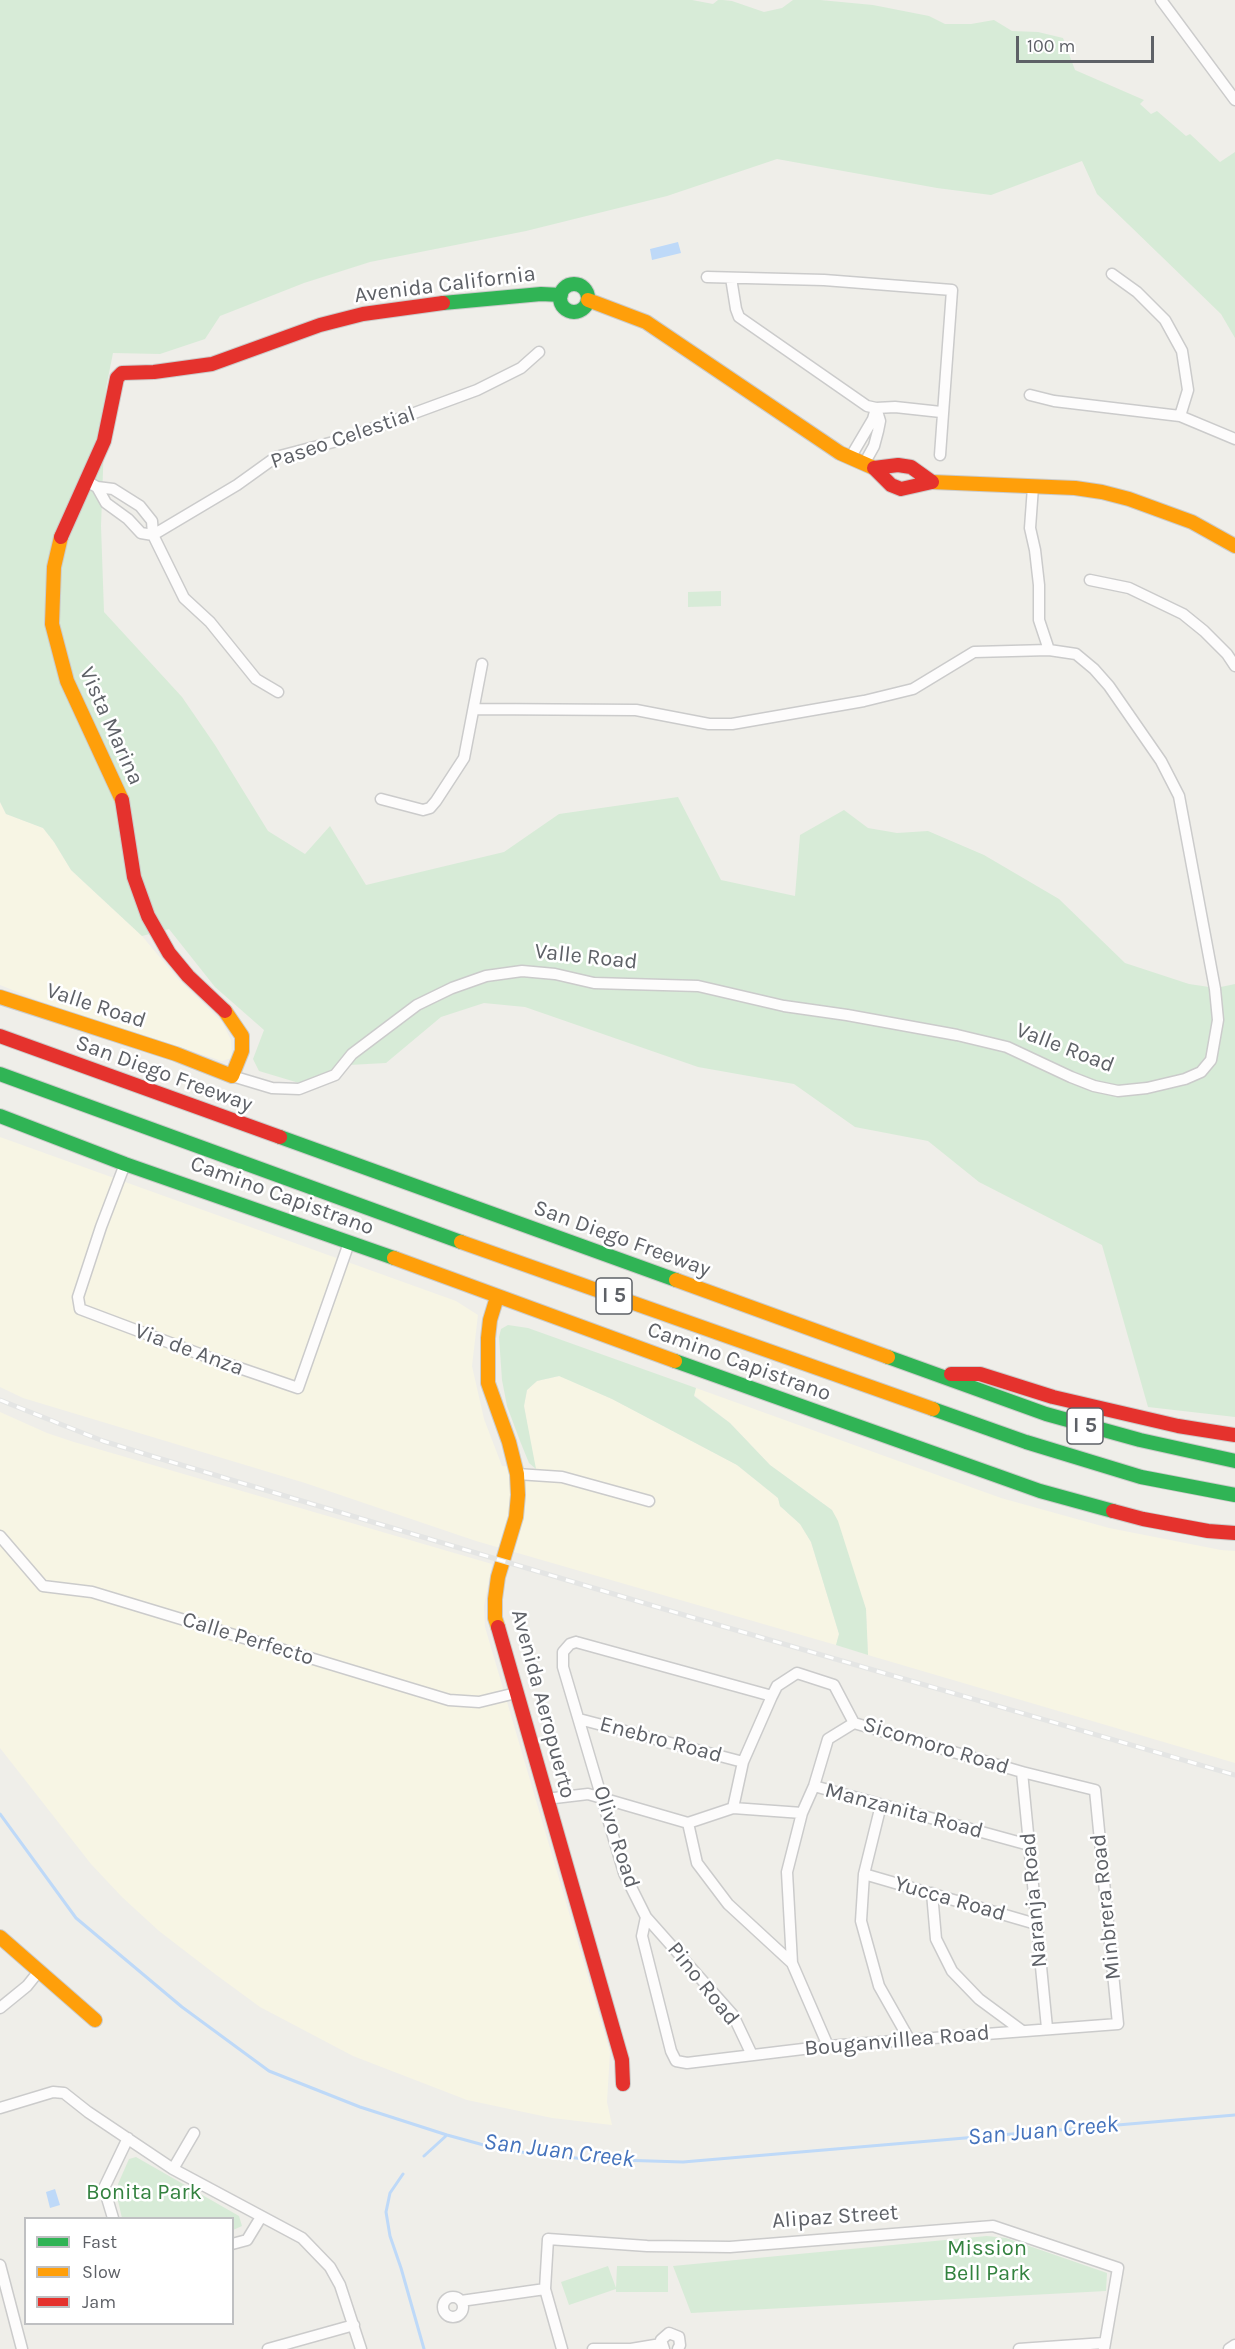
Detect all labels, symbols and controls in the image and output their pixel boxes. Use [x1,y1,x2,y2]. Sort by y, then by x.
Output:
scale bar [1019,24,1157,62]
text: 100 m [1027,35,1075,57]
street label: Avenida California [353,261,537,309]
street label: Paseo Celestial [267,401,419,475]
street label: Vista Marina [73,663,149,789]
street label: Valle Road [533,938,639,976]
street label: Valle Road [43,977,149,1035]
street label: Valle Road [1012,1017,1118,1079]
street label: San Diego Freeway [72,1030,256,1118]
street label: Camino Capistrano [187,1151,377,1241]
street label: San Diego Freeway [530,1195,714,1283]
road number: I 5 [596,1278,632,1314]
street label: Camino Capistrano [644,1317,834,1407]
street label: Via de Anza [131,1318,247,1382]
road number: I 5 [1067,1408,1103,1444]
street label: Calle Perfecto [179,1606,317,1672]
street label: Avenida Aeropuerto [505,1607,581,1801]
street label: Enebro Road [597,1711,725,1769]
street label: Sicomoro Road [860,1711,1012,1781]
street label: Manzanita Road [822,1777,986,1845]
street label: Olivo Road [587,1783,645,1891]
street label: Naranja Road [1015,1831,1053,1969]
street label: Minbrera Road [1085,1833,1127,1981]
street label: Yucca Road [891,1871,1009,1927]
street label: Pino Road [661,1937,745,2031]
street label: Bouganvillea Road [803,2020,991,2062]
water label: San Juan Creek [966,2110,1120,2152]
water label: San Juan Creek [482,2127,636,2175]
park label: Bonita Park [86,2180,202,2206]
street label: Alipaz Street [771,2199,899,2235]
legend [24,2217,234,2325]
text: Fast [82,2231,117,2253]
park label: Mission Bell Park [943,2236,1031,2288]
text: Slow [82,2261,121,2283]
text: Jam [82,2291,116,2313]

